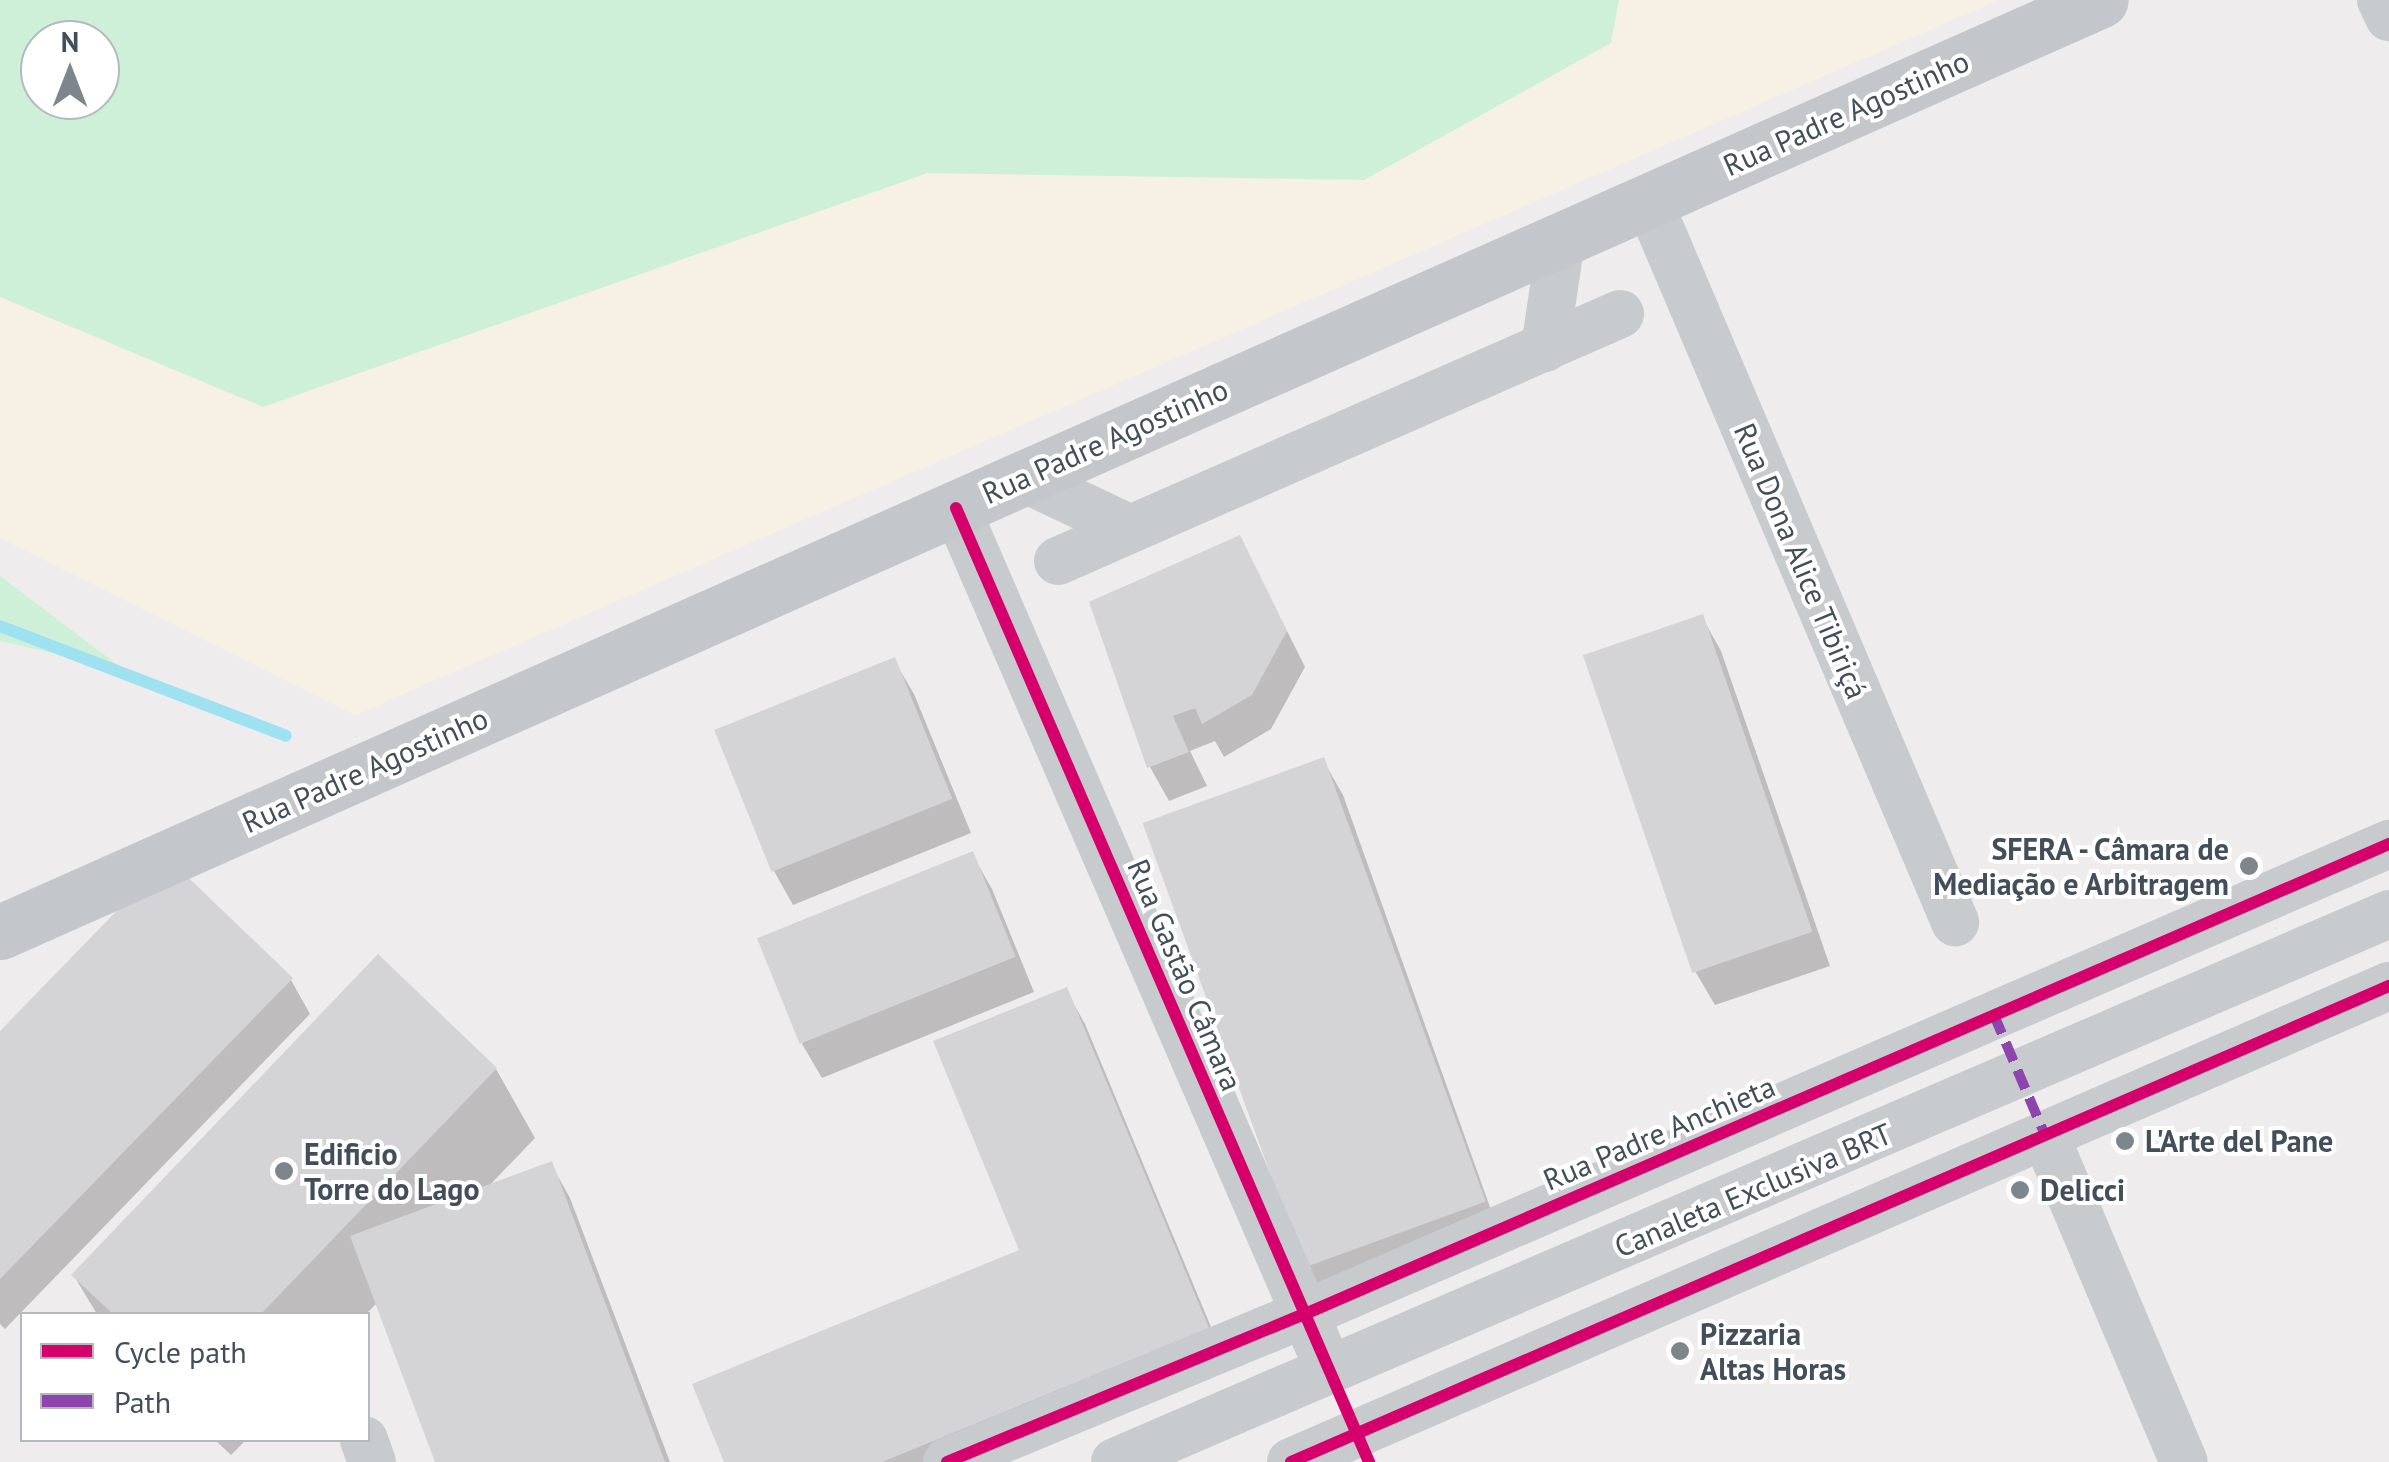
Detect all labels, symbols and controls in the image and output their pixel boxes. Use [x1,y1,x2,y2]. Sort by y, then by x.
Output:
north arrow [20,20,120,120]
text: N [61,23,79,60]
street label: Rua Padre Agostinho [1717,42,1975,184]
street label: Rua Padre Agostinho [976,370,1234,512]
street label: Rua Dona Alice Tibiriçá [1726,417,1876,705]
street label: Rua Padre Agostinho [236,699,494,841]
place label: SFERA - Câmara de Mediação e Arbitragem [1932,831,2229,902]
street label: Rua Gastão Câmara [1120,854,1250,1096]
marker: SFERA - Câmara de Mediação e Arbitragem [2238,855,2260,877]
street label: Rua Padre Anchieta [1537,1068,1781,1198]
street label: Canaleta Exclusiva BRT [1609,1115,1897,1265]
place label: L'Arte del Pane [2145,1123,2333,1159]
marker: L'Arte del Pane [2114,1130,2136,1152]
place label: Edificio Torre do Lago [304,1136,480,1206]
marker: Edificio Torre do Lago [273,1160,295,1182]
place label: Delicci [2040,1172,2125,1208]
marker: Delicci [2009,1179,2031,1201]
legend [20,1312,370,1442]
place label: Pizzaria Altas Horas [1700,1316,1846,1386]
text: Cycle path [114,1332,247,1371]
marker: Pizzaria Altas Horas [1669,1340,1691,1362]
text: Path [114,1382,171,1421]

